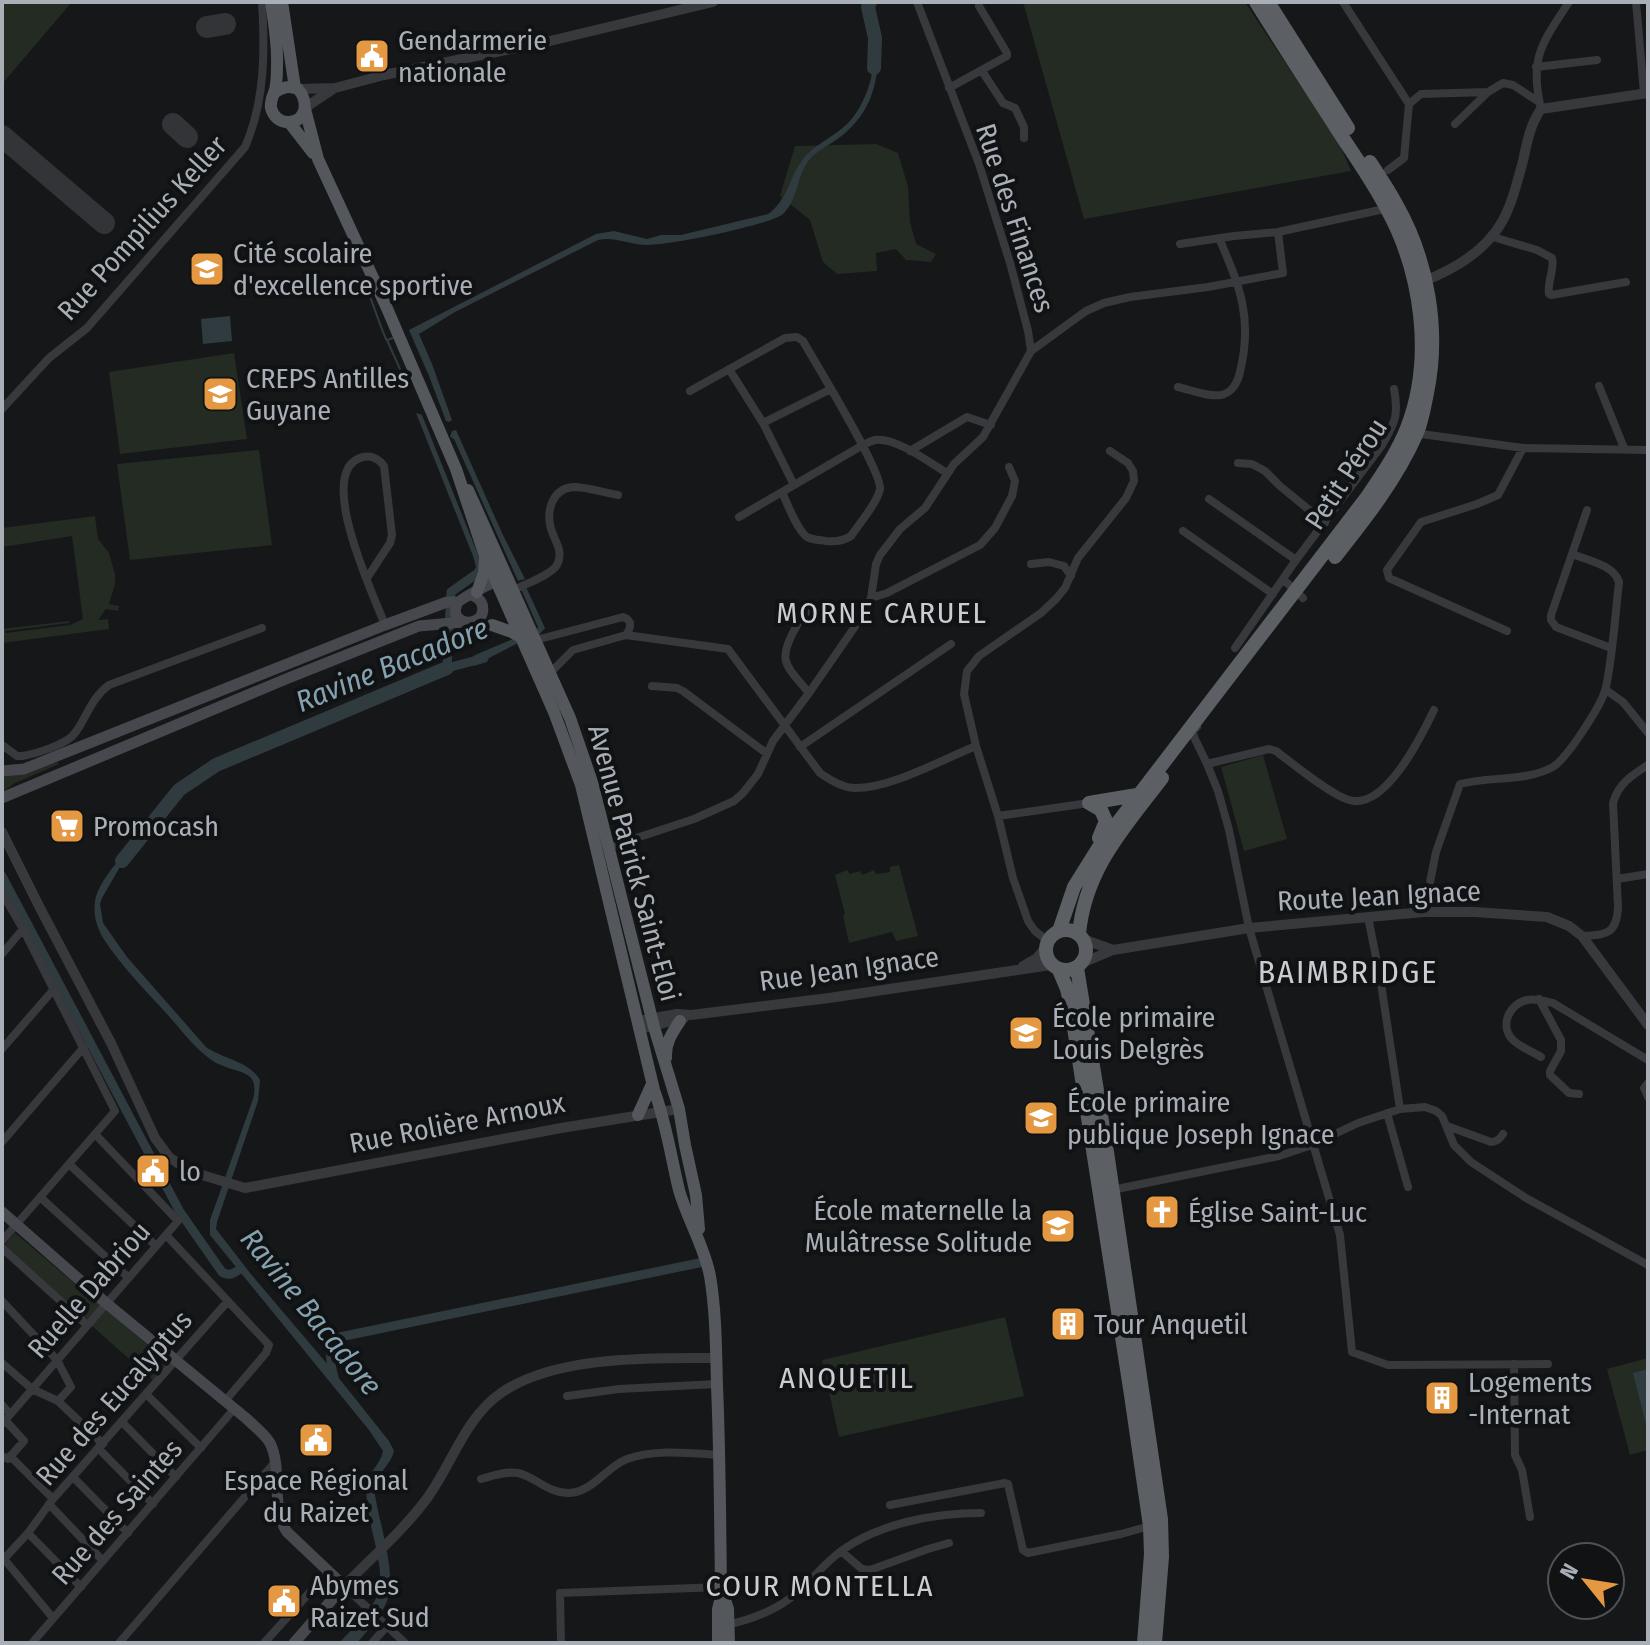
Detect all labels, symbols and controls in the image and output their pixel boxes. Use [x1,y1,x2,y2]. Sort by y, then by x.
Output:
place label: Gendarmerie nationale [398,24,547,89]
public building icon: Gendarmerie nationale [353,37,391,75]
street label: Rue des Finances [969,119,1061,317]
street label: Rue Pompilius Keller [51,129,234,327]
place label: Cité scolaire d'excellence sportive [233,237,473,302]
school or university icon: Cité scolaire d'excellence sportive [188,250,226,288]
place label: CREPS Antilles Guyane [246,362,409,427]
school or university icon: CREPS Antilles Guyane [201,375,239,413]
street label: Petit Pérou [1298,412,1394,536]
district label: MORNE CARUEL [776,595,988,631]
water label: Ravine Bacadore [291,610,493,720]
street label: Avenue Patrick Saint-Eloi [581,721,687,1005]
supermarket icon: Promocash [48,807,86,845]
place label: Promocash [93,810,219,843]
street label: Route Jean Ignace [1276,874,1482,918]
street label: Rue Jean Ignace [757,940,941,998]
district label: BAIMBRIDGE [1258,953,1438,991]
place label: École primaire Louis Delgrès [1052,1001,1215,1066]
school or university icon: École primaire Louis Delgrès [1007,1014,1045,1052]
street label: Rue Rolière Arnoux [347,1086,568,1160]
place label: École primaire publique Joseph Ignace [1067,1086,1335,1151]
school or university icon: École primaire publique Joseph Ignace [1022,1099,1060,1137]
public building icon: lo [134,1152,172,1190]
place label: lo [179,1155,201,1188]
church icon: Église Saint-Luc [1143,1193,1181,1231]
place label: École maternelle la Mulâtresse Solitude [805,1194,1032,1259]
place label: Église Saint-Luc [1188,1196,1367,1229]
school or university icon: École maternelle la Mulâtresse Solitude [1039,1207,1077,1245]
street label: Ruelle Dabriou [21,1215,157,1365]
water label: Ravine Bacadore [233,1221,389,1403]
street label: Rue des Eucalyptus [29,1304,199,1492]
building icon: Tour Anquetil [1049,1305,1087,1343]
place label: Tour Anquetil [1094,1308,1248,1341]
district label: ANQUETIL [779,1360,915,1396]
place label: Logements -Internat [1468,1366,1592,1431]
building icon: Logements -Internat [1423,1379,1461,1417]
public building icon: Espace Régional du Raizet [297,1421,335,1459]
street label: Rue des Saintes [45,1433,189,1591]
place label: Espace Régional du Raizet [224,1464,408,1529]
north arrow [1546,1541,1626,1621]
text: N [1554,1559,1584,1584]
district label: COUR MONTELLA [706,1568,934,1604]
place label: Abymes Raizet Sud [310,1569,430,1634]
public building icon: Abymes Raizet Sud [265,1582,303,1620]

